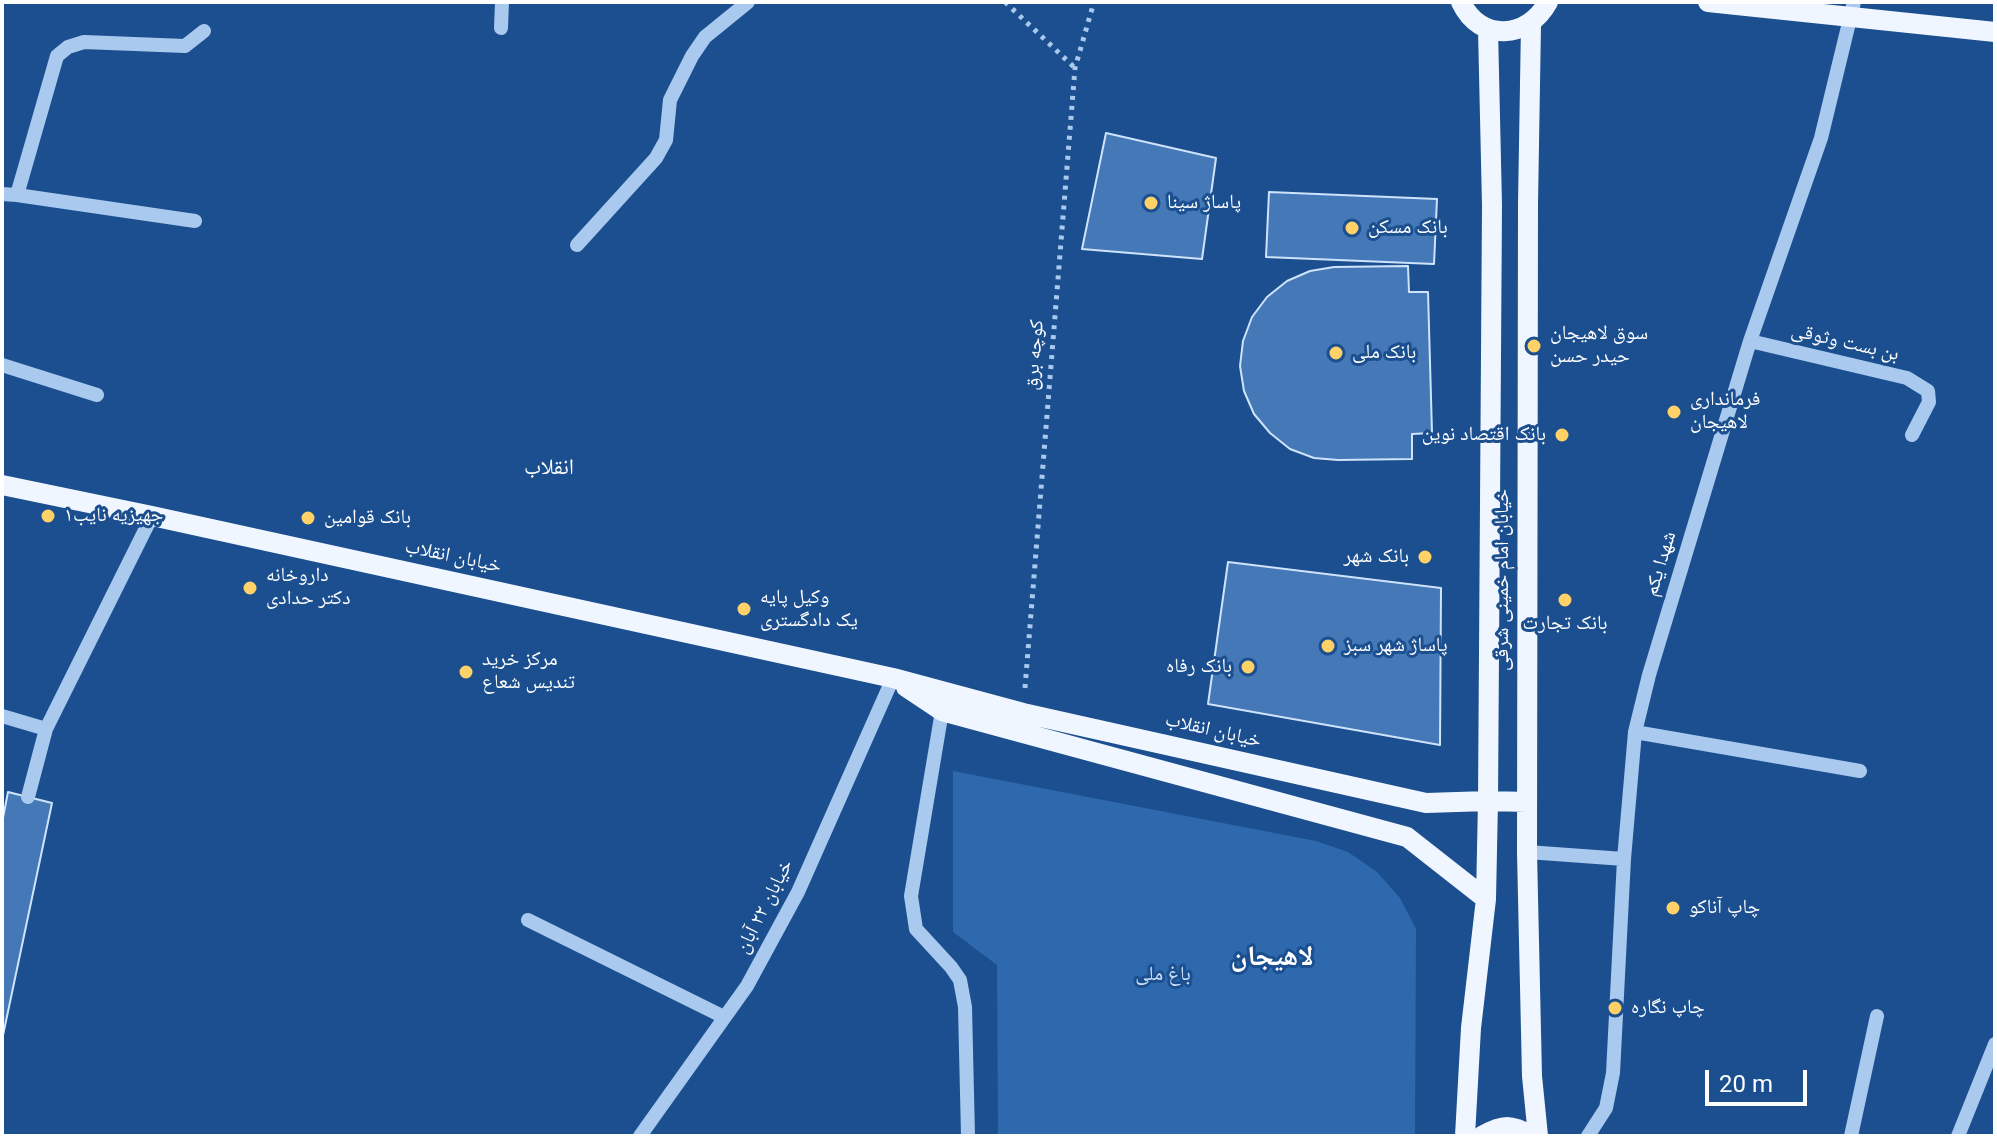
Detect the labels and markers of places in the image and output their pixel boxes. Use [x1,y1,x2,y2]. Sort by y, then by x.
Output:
place label: پاساژ سینا [1167,191,1241,215]
marker: پاساژ سینا [1142,194,1160,212]
place label: بانک مسکن [1368,216,1448,240]
marker: بانک مسکن [1343,219,1361,237]
place label: سوق لاهيجان حيدر حسن [1550,322,1648,369]
marker: سوق لاهيجان حيدر حسن [1525,337,1543,355]
place label: بانک ملی [1352,341,1416,365]
marker: بانک ملی [1327,344,1345,362]
place label: فرمانداری لاهیجان [1690,388,1760,435]
marker: فرمانداری لاهیجان [1665,403,1683,421]
place label: بانک اقتصاد نوین [1422,423,1546,447]
marker: بانک اقتصاد نوین [1553,426,1571,444]
place label: جهیزیه نایب۱ [64,504,163,528]
place label: بانک قوامین [324,506,411,530]
marker: جهیزیه نایب۱ [39,507,57,525]
marker: بانک قوامین [299,509,317,527]
place label: بانک شهر [1344,545,1409,569]
marker: بانک شهر [1416,548,1434,566]
place label: داروخانه دکتر حدادی [266,564,350,611]
marker: داروخانه دکتر حدادی [241,579,259,597]
place label: وکیل پایه یک دادگستری [760,586,858,633]
marker: بانک تجارت [1556,591,1574,609]
marker: وکیل پایه یک دادگستری [735,600,753,618]
place label: بانک تجارت [1523,612,1607,636]
place label: پاساژ شهر سبز [1344,634,1448,658]
marker: پاساژ شهر سبز [1319,637,1337,655]
place label: مرکز خرید تندیس شعاع [482,648,575,695]
place label: بانک رفاه [1166,655,1232,679]
marker: بانک رفاه [1239,658,1257,676]
marker: مرکز خرید تندیس شعاع [457,663,475,681]
place label: چاپ آناکو [1689,896,1760,920]
marker: چاپ آناکو [1664,899,1682,917]
place label: چاپ نگاره [1631,996,1705,1020]
marker: چاپ نگاره [1606,999,1624,1017]

